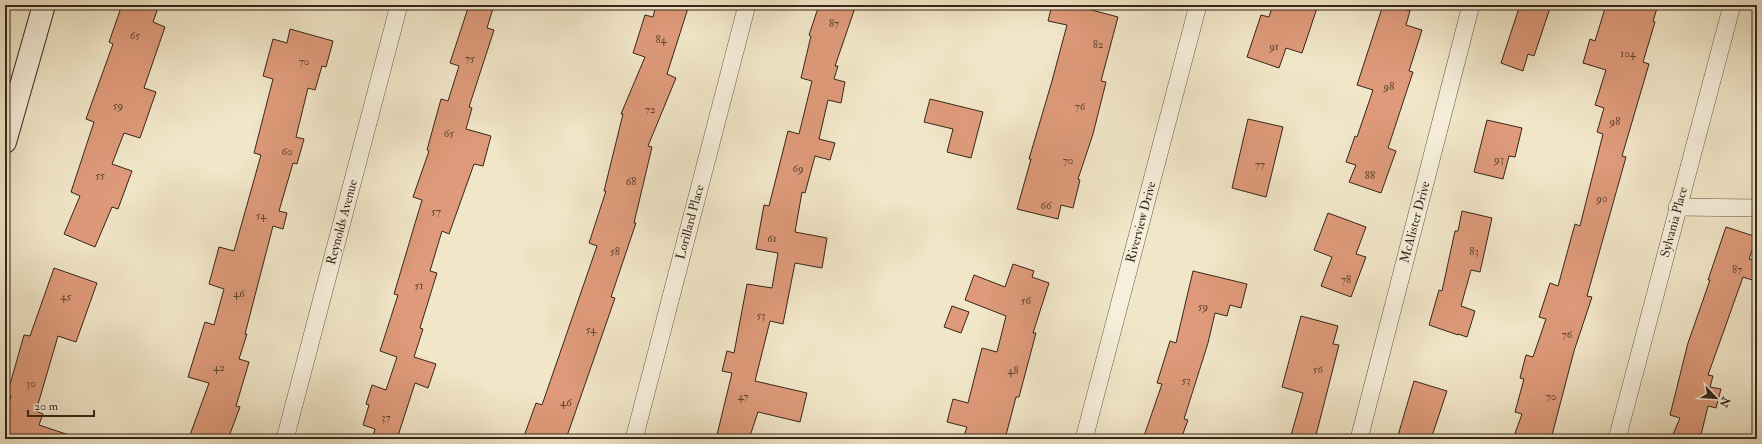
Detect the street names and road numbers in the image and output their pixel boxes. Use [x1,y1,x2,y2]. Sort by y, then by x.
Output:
street label: Reynolds Avenue [323,177,362,267]
street label: Riverview Drive [1122,179,1160,264]
street label: McAlister Drive [1396,179,1434,265]
street label: Lorillard Place [672,182,708,261]
street label: Sylvania Place [1657,185,1692,259]

